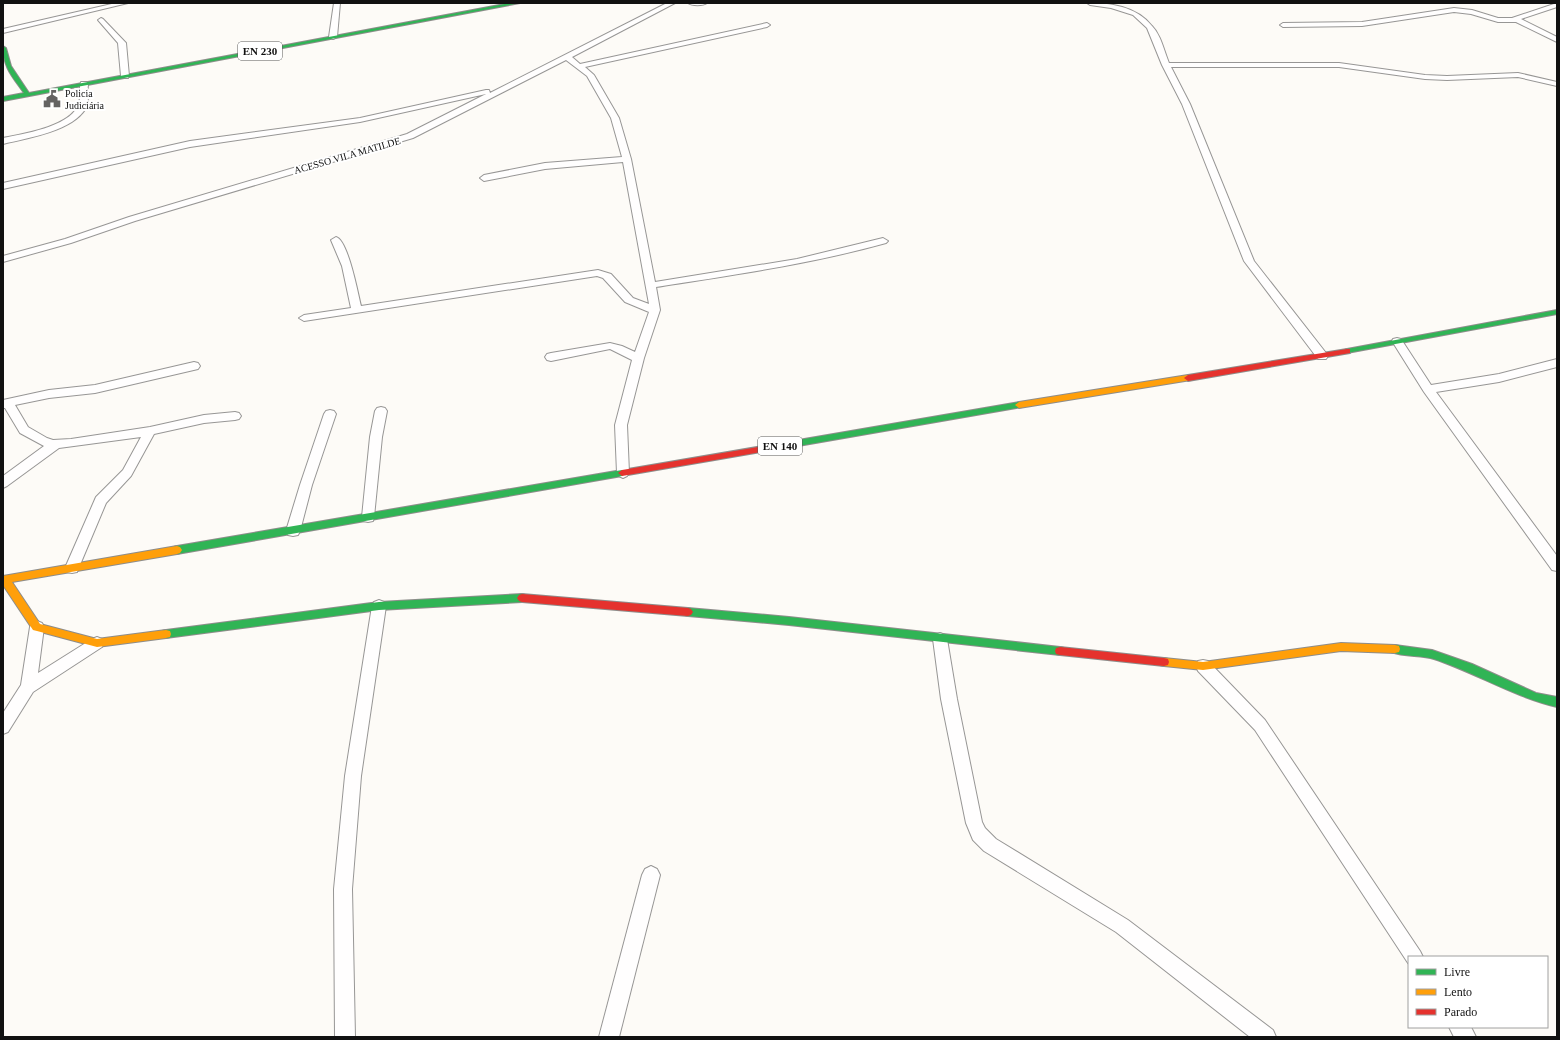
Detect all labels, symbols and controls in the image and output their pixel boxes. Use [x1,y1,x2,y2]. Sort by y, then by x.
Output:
road number: EN 230 [238,42,282,60]
place label: Policia Judiciária [65,88,104,111]
public building icon: Policia Judiciária [42,89,62,109]
street label: ACESSO VILA MATILDE [293,135,402,176]
road number: EN 140 [758,437,802,455]
legend [1408,956,1548,1028]
text: Livre [1444,965,1470,979]
text: Lento [1444,985,1472,999]
text: Parado [1444,1005,1477,1019]

